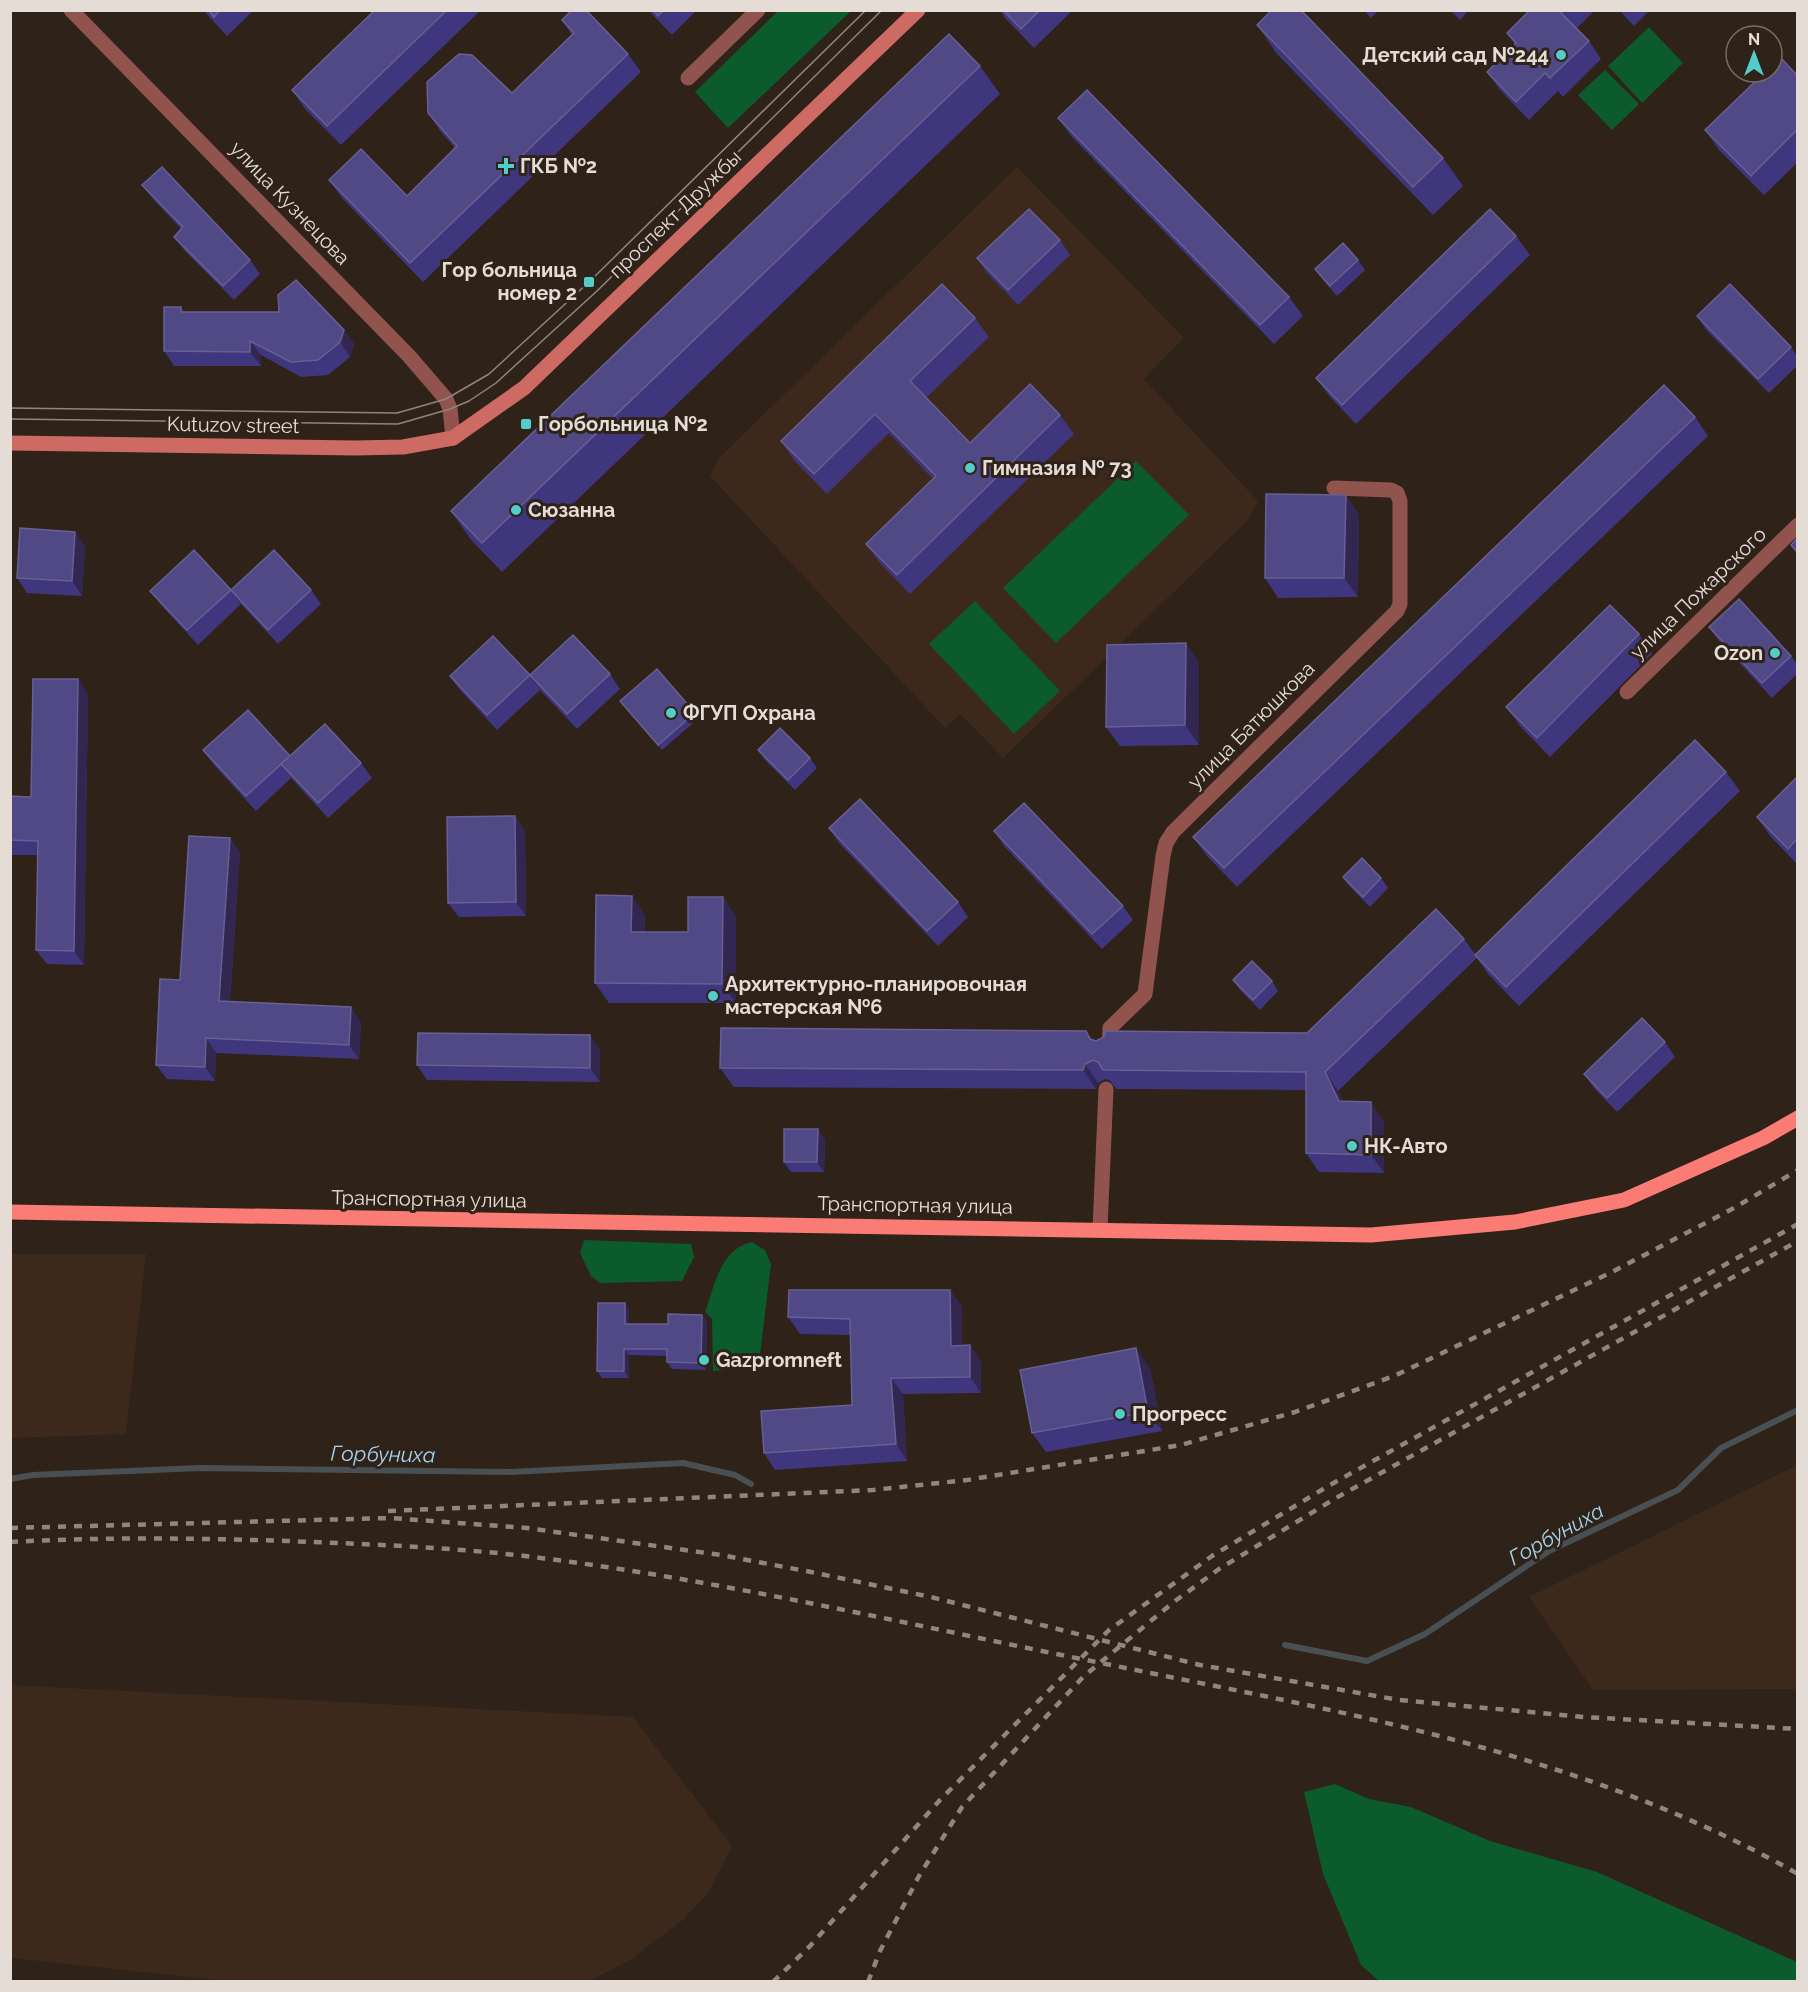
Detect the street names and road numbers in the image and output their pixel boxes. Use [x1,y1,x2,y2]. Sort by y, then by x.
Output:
street label: улица Кузнецова [225,136,355,270]
street label: проспект Дружбы [604,145,746,283]
street label: Kutuzov street [167,412,300,438]
street label: улица Пожарского [1625,522,1771,664]
street label: улица Батюшкова [1182,656,1320,794]
street label: Транспортная улица [331,1185,527,1213]
street label: Транспортная улица [817,1191,1013,1219]

